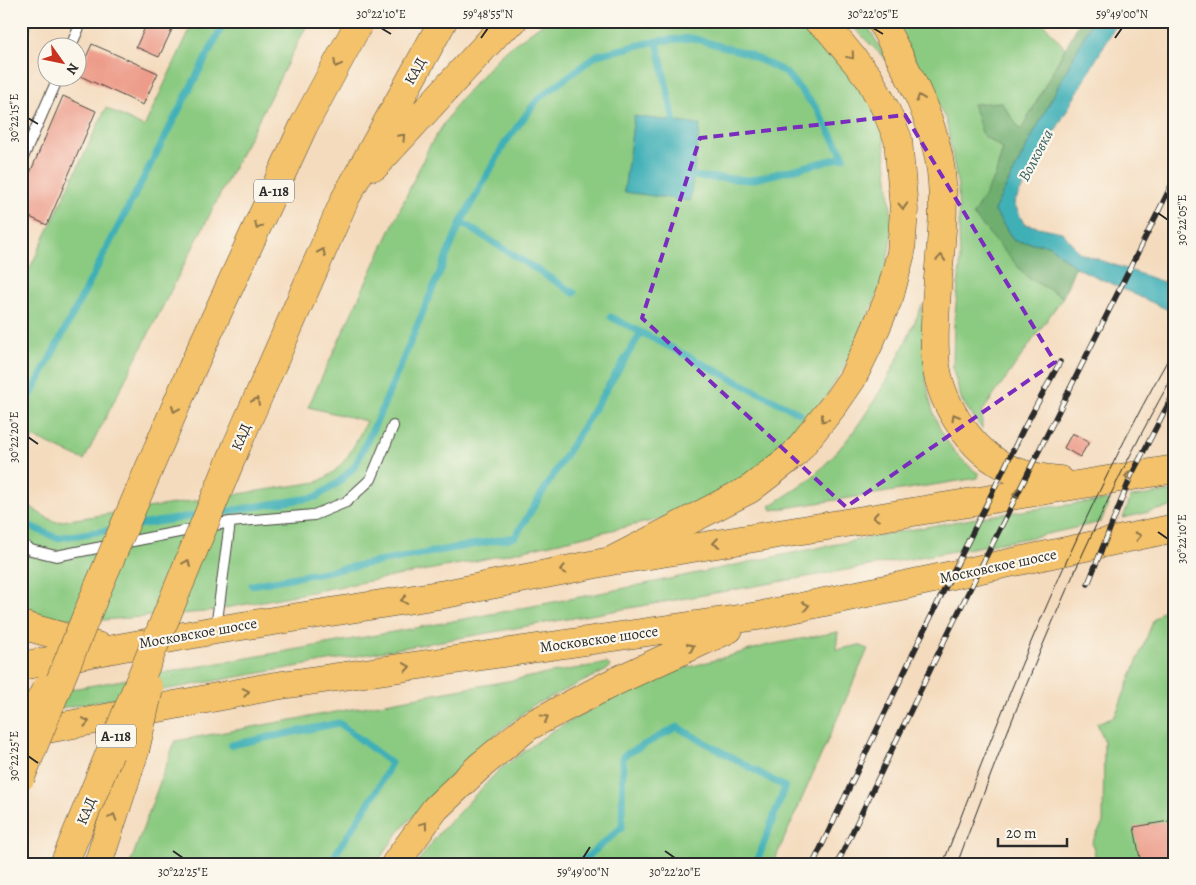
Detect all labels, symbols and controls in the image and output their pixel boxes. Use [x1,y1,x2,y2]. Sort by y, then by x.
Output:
text: 30°22'10"E [356,6,406,22]
text: 59°48'55"N [463,6,513,22]
text: 30°22'05"E [848,6,898,22]
text: 59°49'00"N [1096,6,1148,22]
north arrow [38,38,88,88]
one-way arrow [846,50,854,59]
street label: КАД [399,54,431,88]
text: N [62,59,83,78]
one-way arrow [333,59,343,68]
text: 30°22'15"E [6,94,22,142]
one-way arrow [916,95,926,103]
water label: Волковка [1013,126,1059,185]
one-way arrow [396,133,405,142]
road number: А-118 [254,180,294,202]
text: 30°22'05"E [1174,195,1190,245]
one-way arrow [898,202,908,210]
one-way arrow [253,221,264,230]
one-way arrow [315,248,326,257]
one-way arrow [935,254,946,262]
one-way arrow [250,397,261,406]
one-way arrow [170,404,181,413]
text: 30°22'20"E [6,411,22,463]
one-way arrow [821,413,830,423]
one-way arrow [951,413,961,422]
street label: КАД [226,420,256,454]
one-way arrow [1124,470,1132,481]
one-way arrow [1011,488,1020,498]
one-way arrow [872,511,881,521]
text: 30°22'10"E [1174,514,1190,564]
one-way arrow [1134,531,1143,542]
one-way arrow [712,538,720,548]
street label: Московское шоссе [938,544,1059,588]
one-way arrow [181,559,191,568]
one-way arrow [559,565,568,575]
one-way arrow [399,595,408,605]
one-way arrow [801,601,810,612]
street label: Московское шоссе [138,613,259,653]
street label: Московское шоссе [539,621,660,657]
one-way arrow [686,642,695,653]
one-way arrow [402,663,411,673]
one-way arrow [242,687,250,697]
one-way arrow [539,714,548,724]
one-way arrow [82,717,91,728]
road number: А-118 [96,724,136,748]
text: 30°22'25"E [6,731,22,781]
street label: КАД [71,794,101,828]
one-way arrow [107,814,117,822]
scale bar [998,815,1067,847]
one-way arrow [418,821,427,831]
text: 20 m [1006,823,1037,843]
text: 30°22'25"E [158,864,208,880]
text: 59°49'00"N [557,864,609,880]
text: 30°22'20"E [649,864,701,880]

